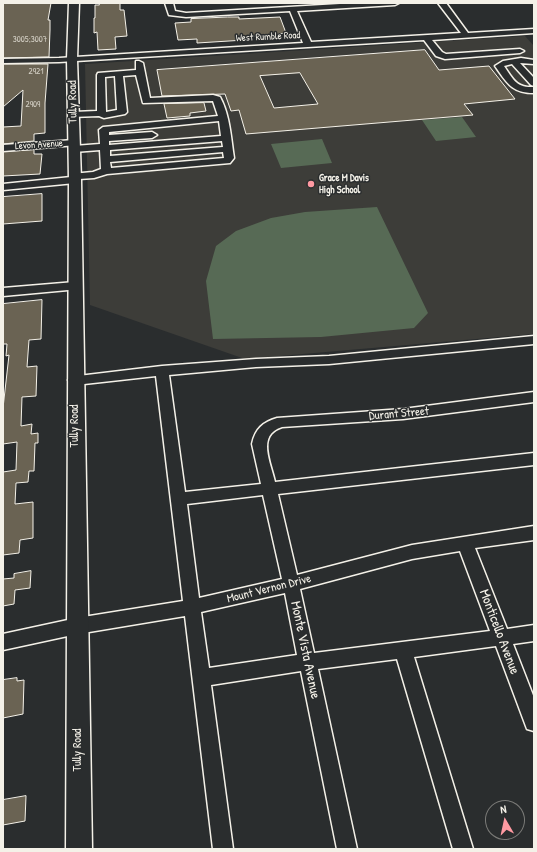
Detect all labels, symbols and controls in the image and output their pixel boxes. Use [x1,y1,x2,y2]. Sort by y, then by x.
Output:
street label: West Rumble Road [235,29,301,45]
house number: 3005;3007 [13,35,47,45]
house number: 2921 [29,67,43,77]
street label: Tully Road [65,80,81,124]
house number: 2909 [26,100,40,110]
street label: Levon Avenue [15,137,63,153]
place label: Grace M Davis High School [319,172,369,196]
marker: Grace M Davis High School [306,179,316,189]
street label: Tully Road [68,404,82,448]
street label: Durant Street [368,404,430,424]
street label: Mount Vernon Drive [225,572,313,606]
street label: Monticello Avenue [475,587,523,677]
street label: Monte Vista Avenue [286,600,324,700]
street label: Tully Road [71,728,85,772]
north arrow [485,800,525,840]
text: N [499,802,507,817]

